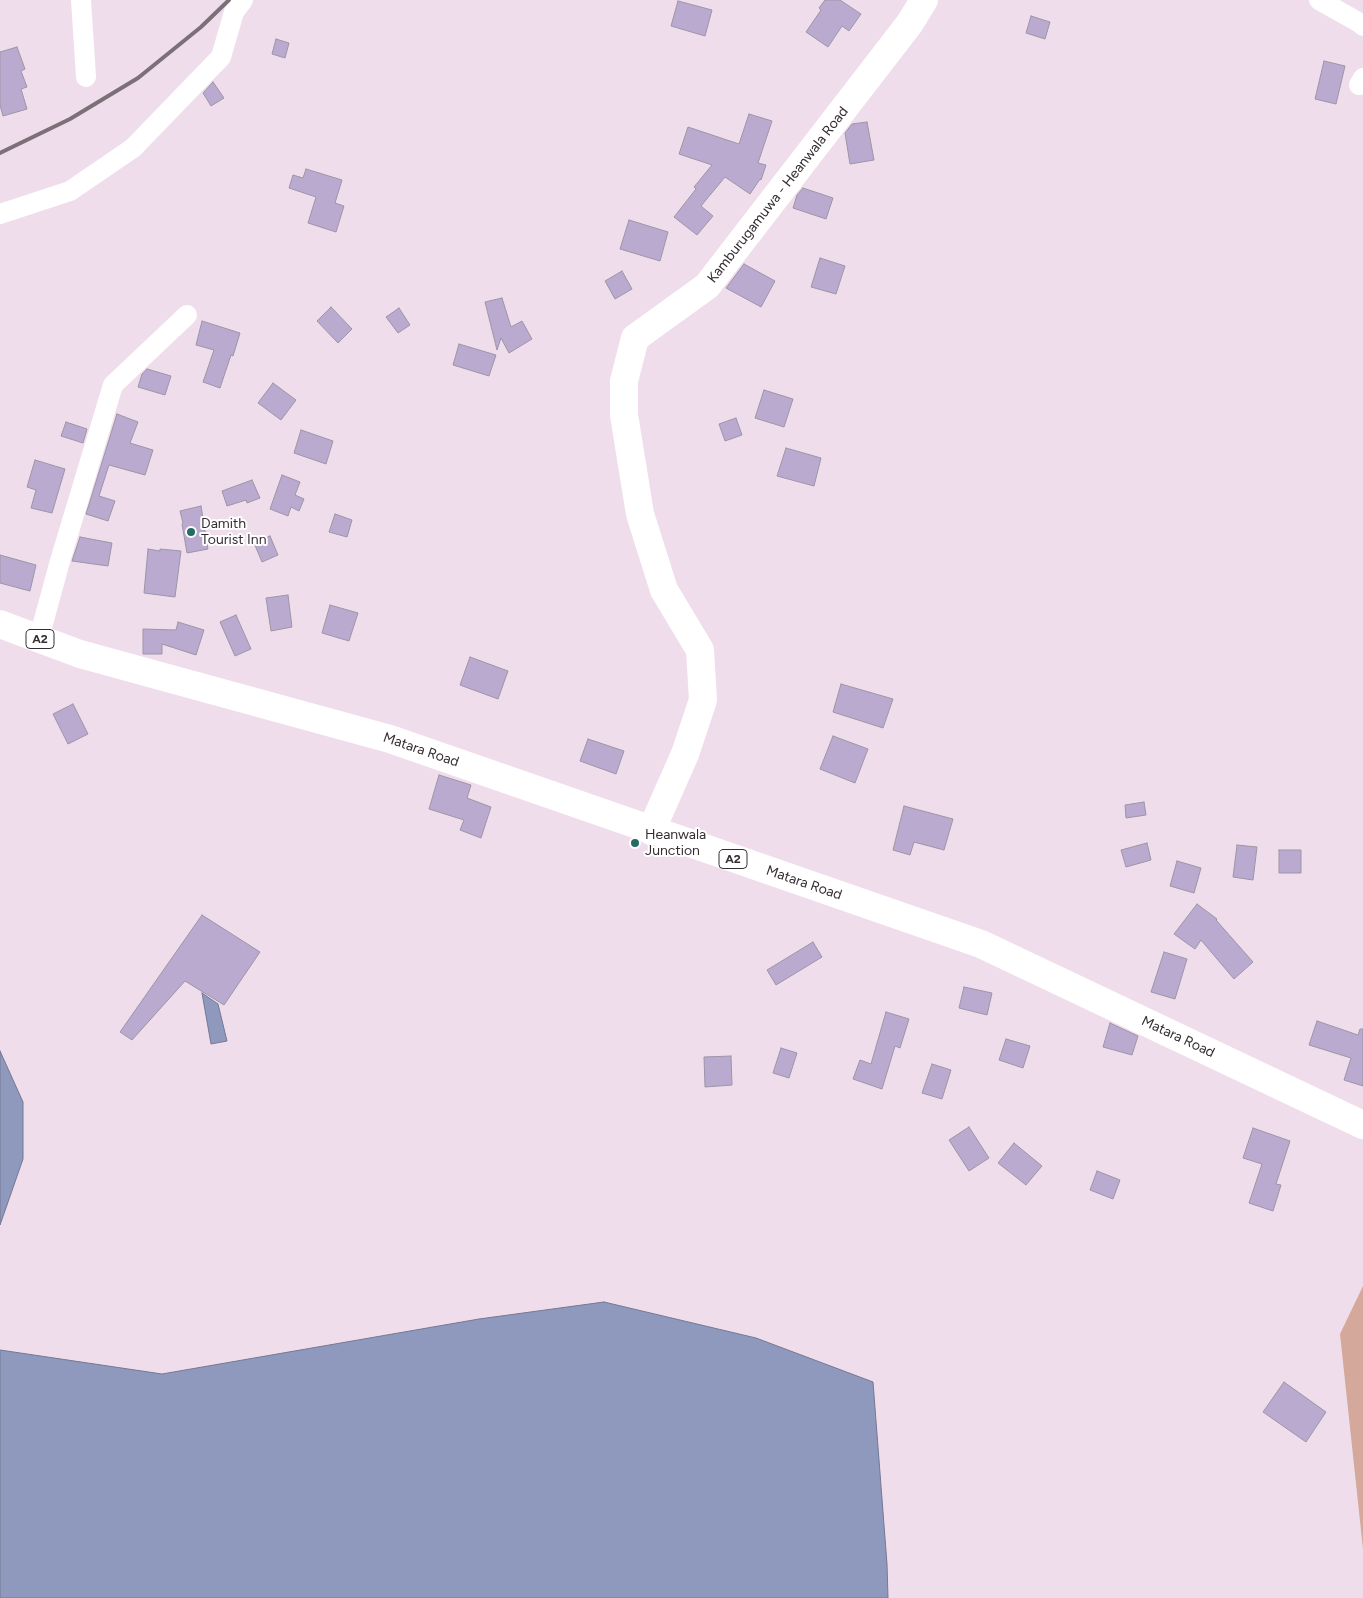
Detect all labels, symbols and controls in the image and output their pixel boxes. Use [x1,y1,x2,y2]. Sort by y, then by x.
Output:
street label: Kamburugamuwa - Heanwala Road [704,104,852,286]
place label: Damith Tourist Inn [201,516,266,548]
marker: Damith Tourist Inn [185,526,197,538]
road number: A2 [26,630,54,648]
street label: Matara Road [381,729,461,771]
place label: Heanwala Junction [645,827,706,860]
marker: Heanwala Junction [629,837,641,849]
road number: A2 [719,850,747,869]
street label: Matara Road [764,862,844,904]
street label: Matara Road [1139,1013,1217,1061]

